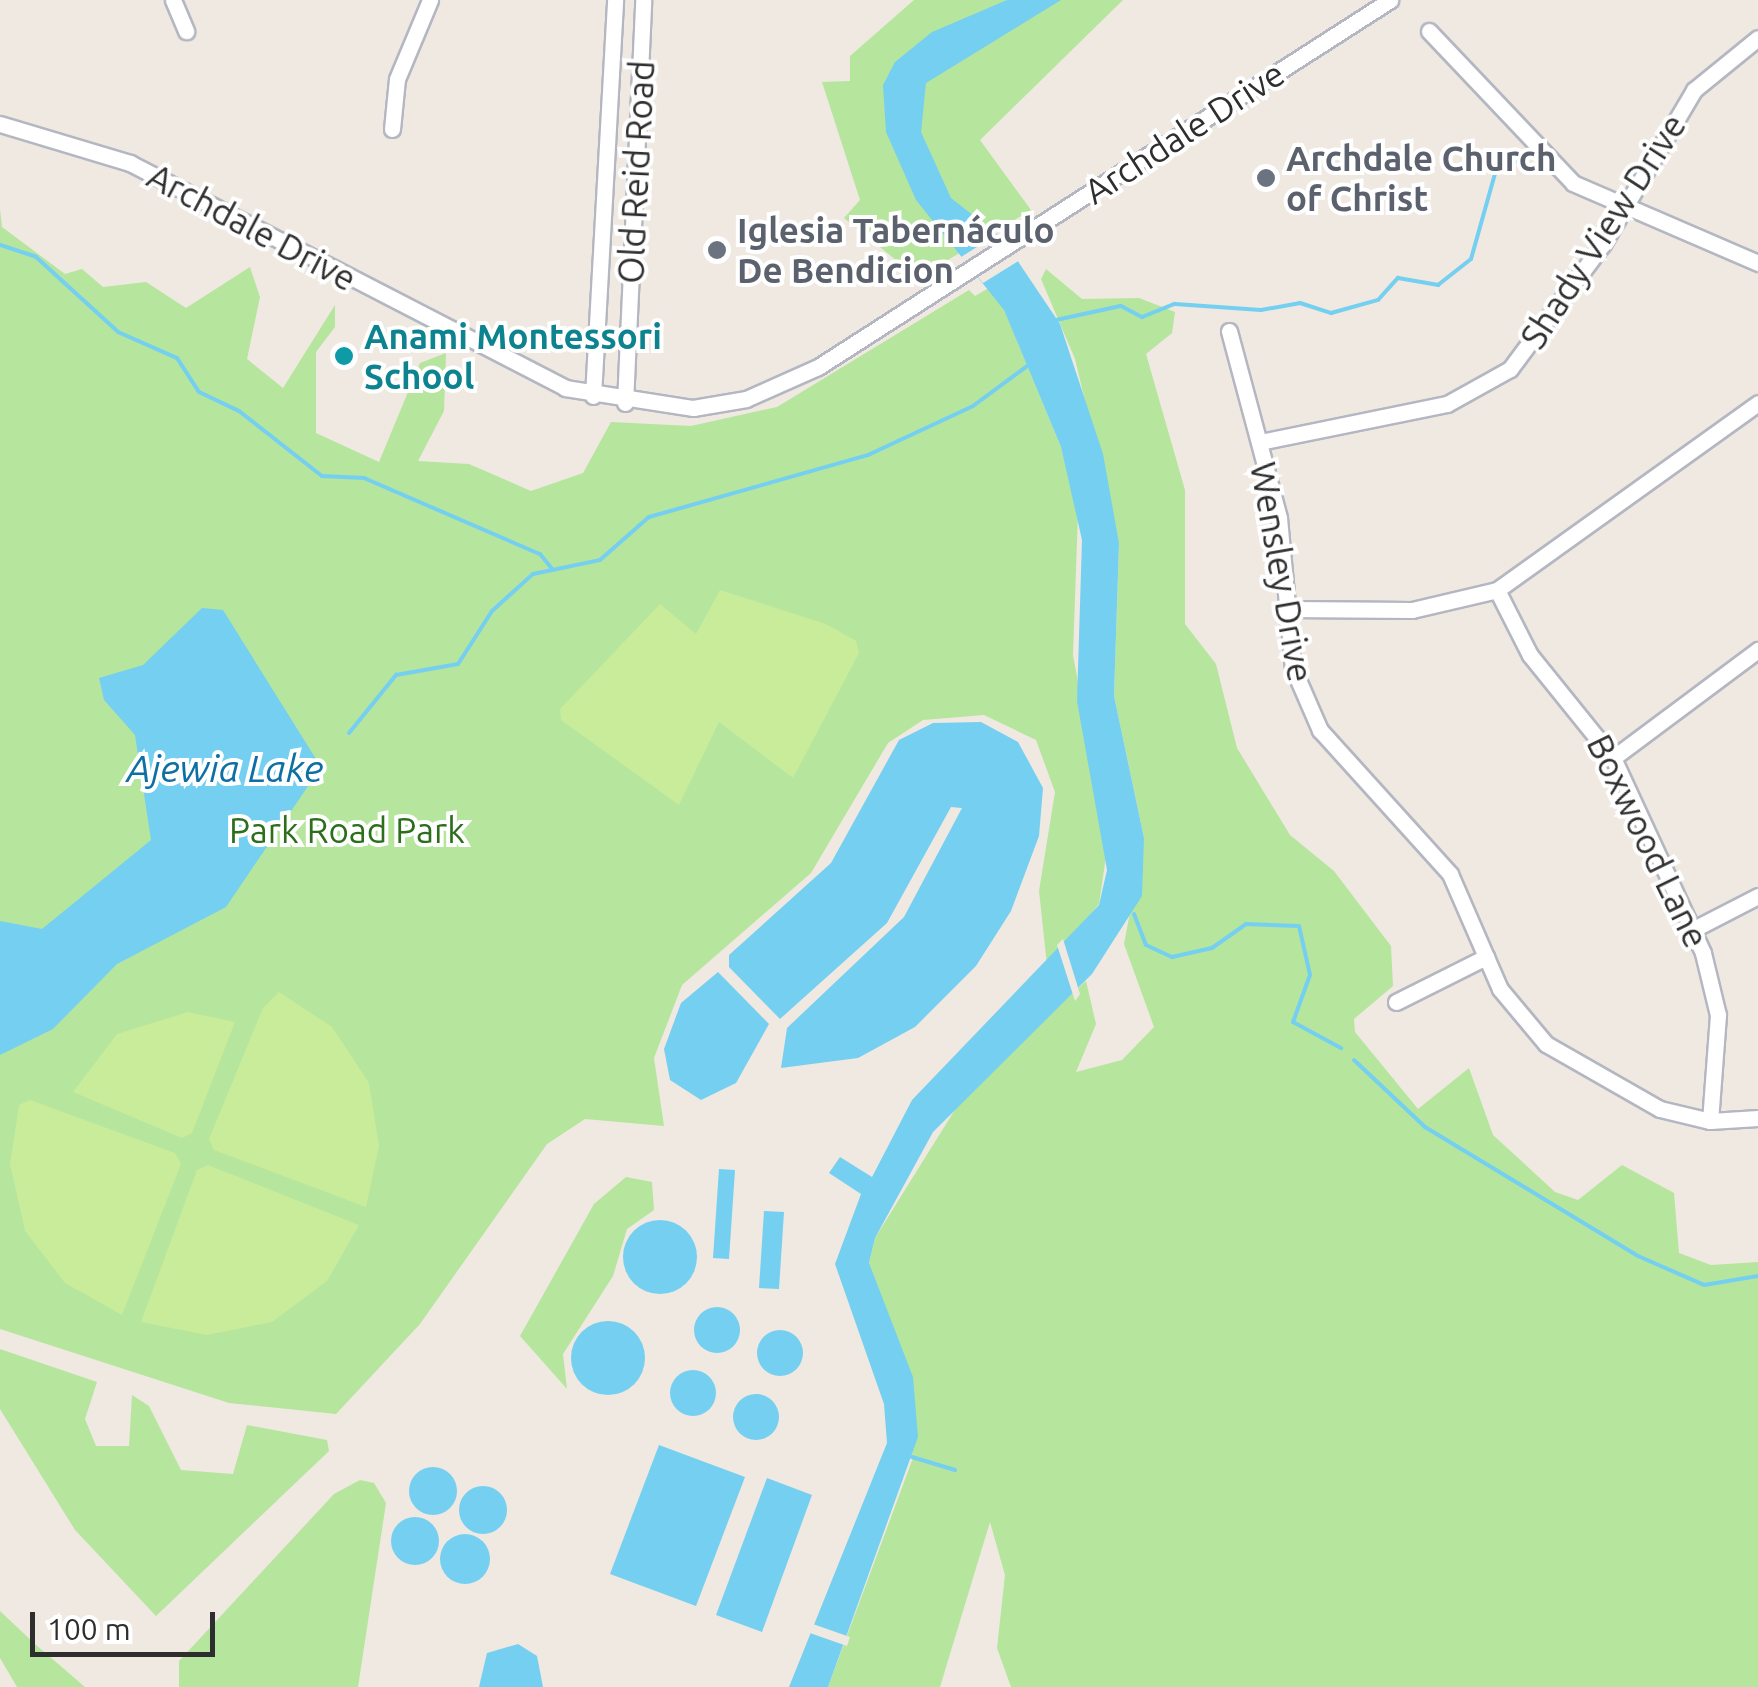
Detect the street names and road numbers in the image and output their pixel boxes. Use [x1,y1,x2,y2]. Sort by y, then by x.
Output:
street label: Archdale Drive [1076,52,1292,212]
street label: Old Reid Road [609,59,663,285]
street label: Shady View Drive [1512,106,1694,356]
street label: Archdale Drive [141,154,363,300]
street label: Wensley Drive [1242,459,1322,685]
street label: Boxwood Lane [1578,728,1718,954]

